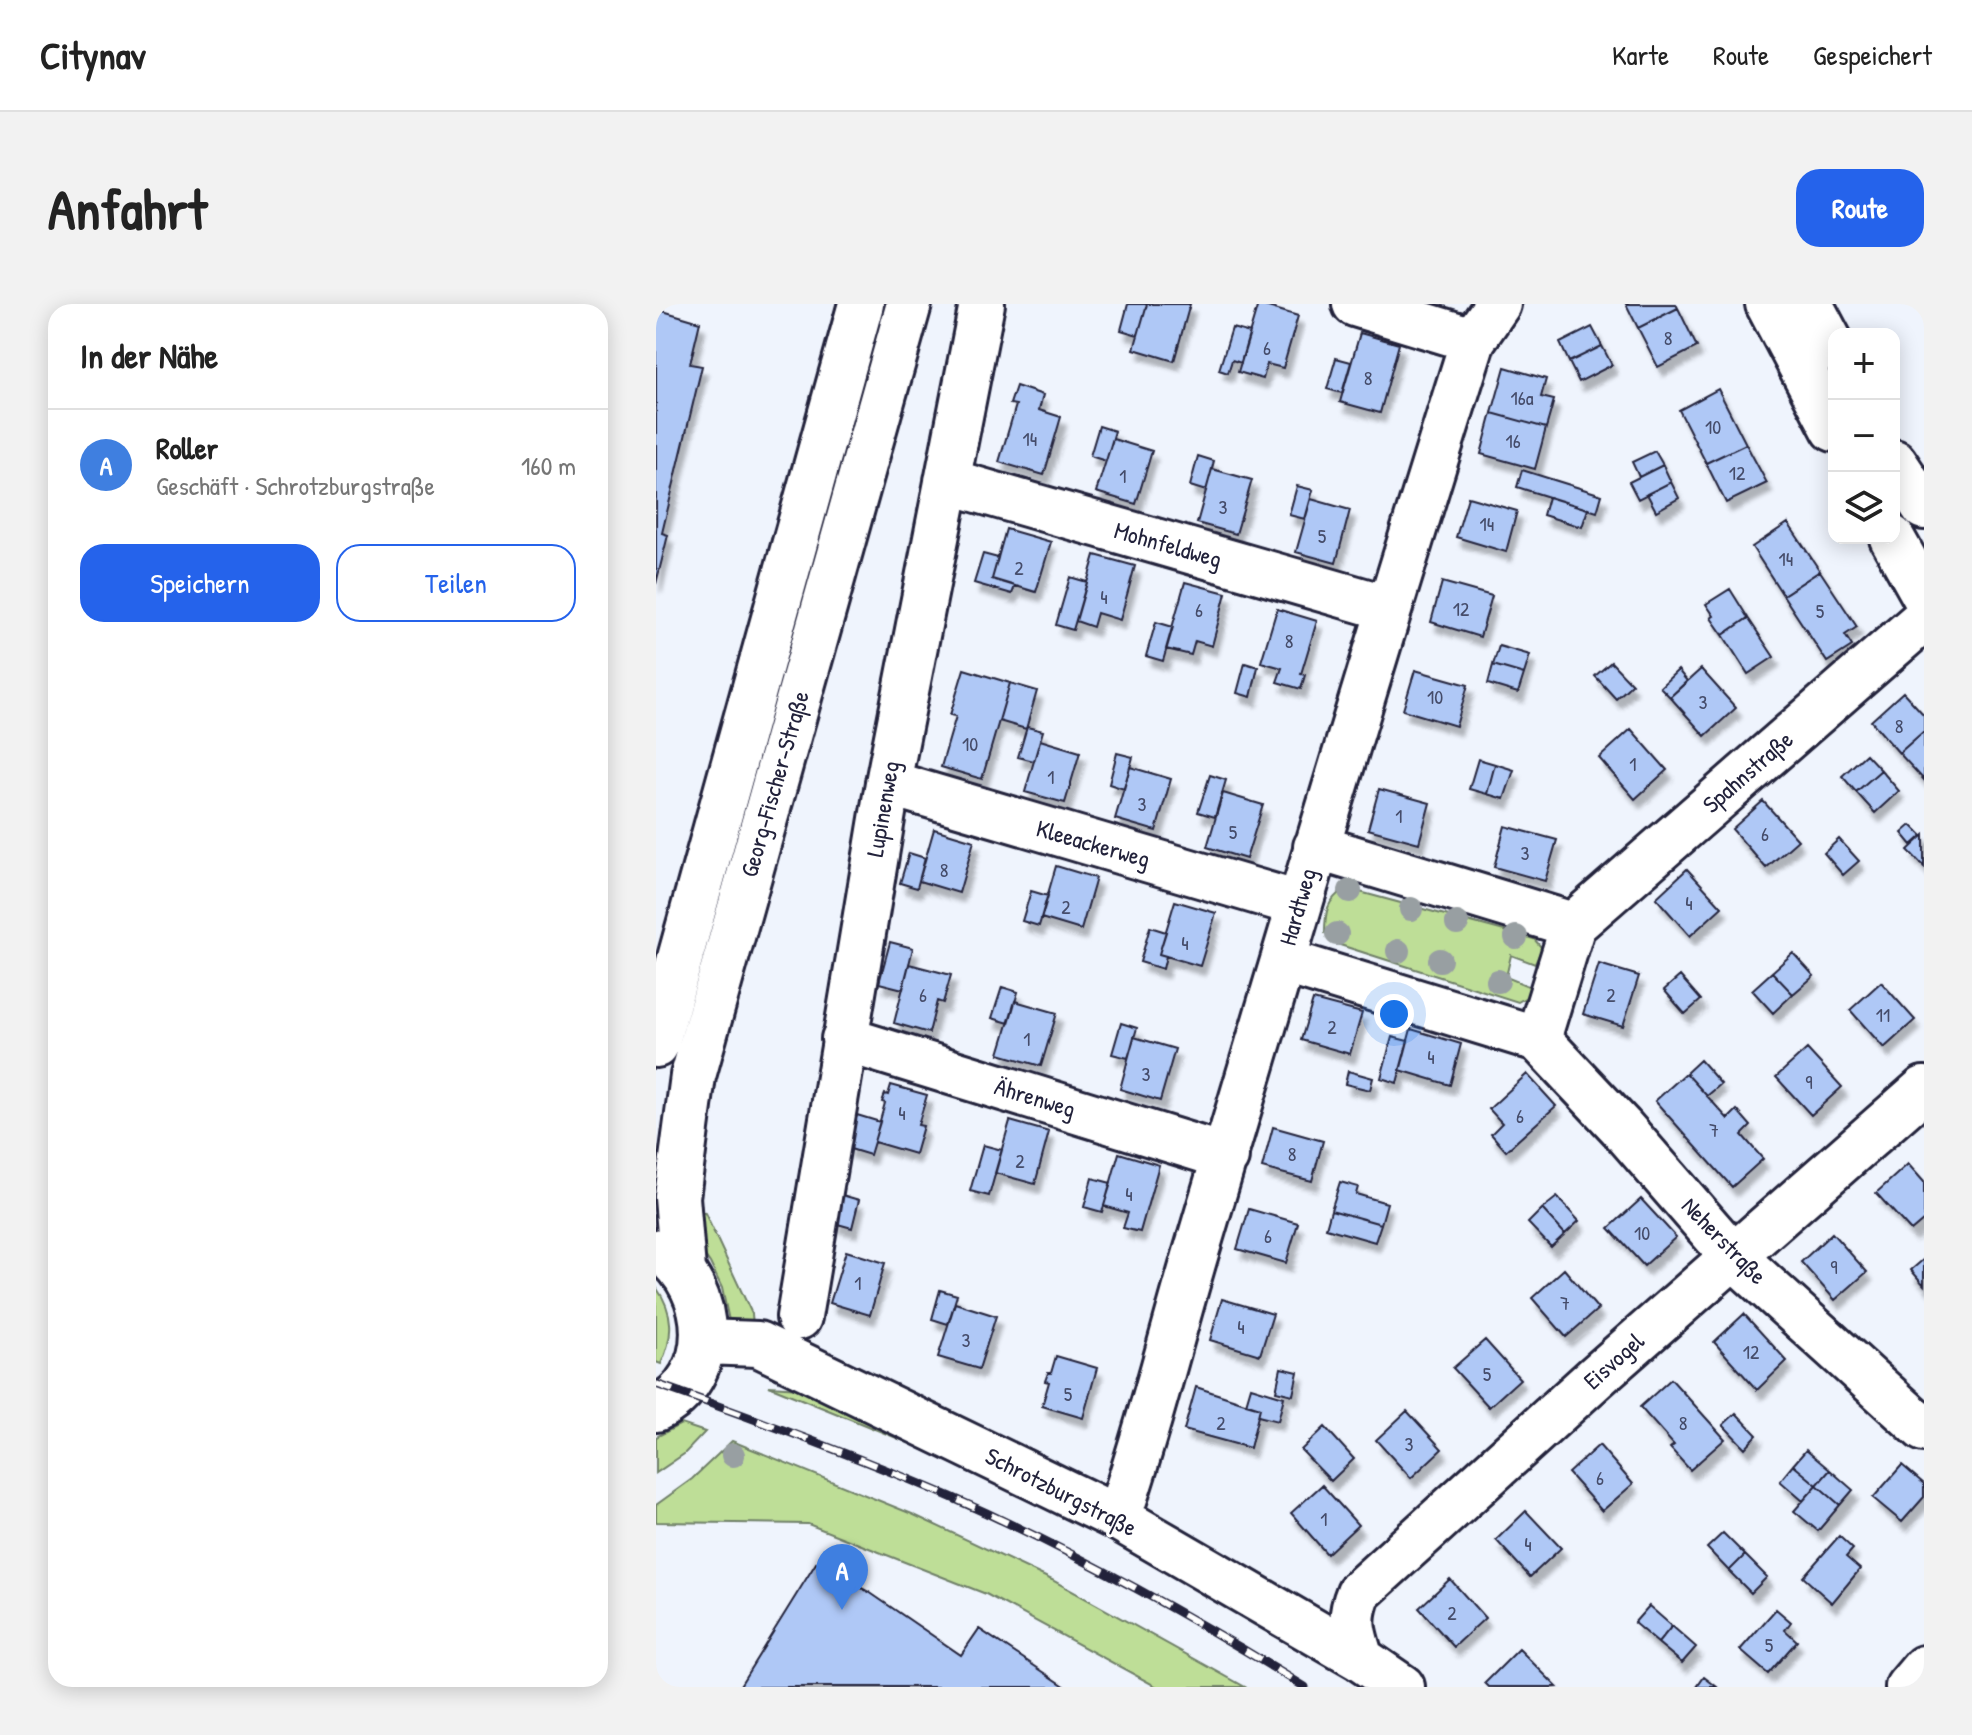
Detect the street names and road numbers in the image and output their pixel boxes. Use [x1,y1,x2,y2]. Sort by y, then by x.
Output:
street label: Mohnfeldweg [1111,513,1226,575]
street label: Georg-Fischer-Straße [732,687,816,880]
street label: Spahnstraße [1695,723,1800,819]
street label: Lupinenweg [858,758,906,859]
street label: Kleeackerweg [1033,812,1154,875]
street label: Hardtweg [1271,864,1323,949]
street label: Ährenweg [991,1070,1080,1124]
street label: Neherstraße [1675,1190,1775,1291]
street label: Eisvogel [1576,1324,1651,1396]
street label: Schrotzburgstraße [980,1439,1143,1543]

